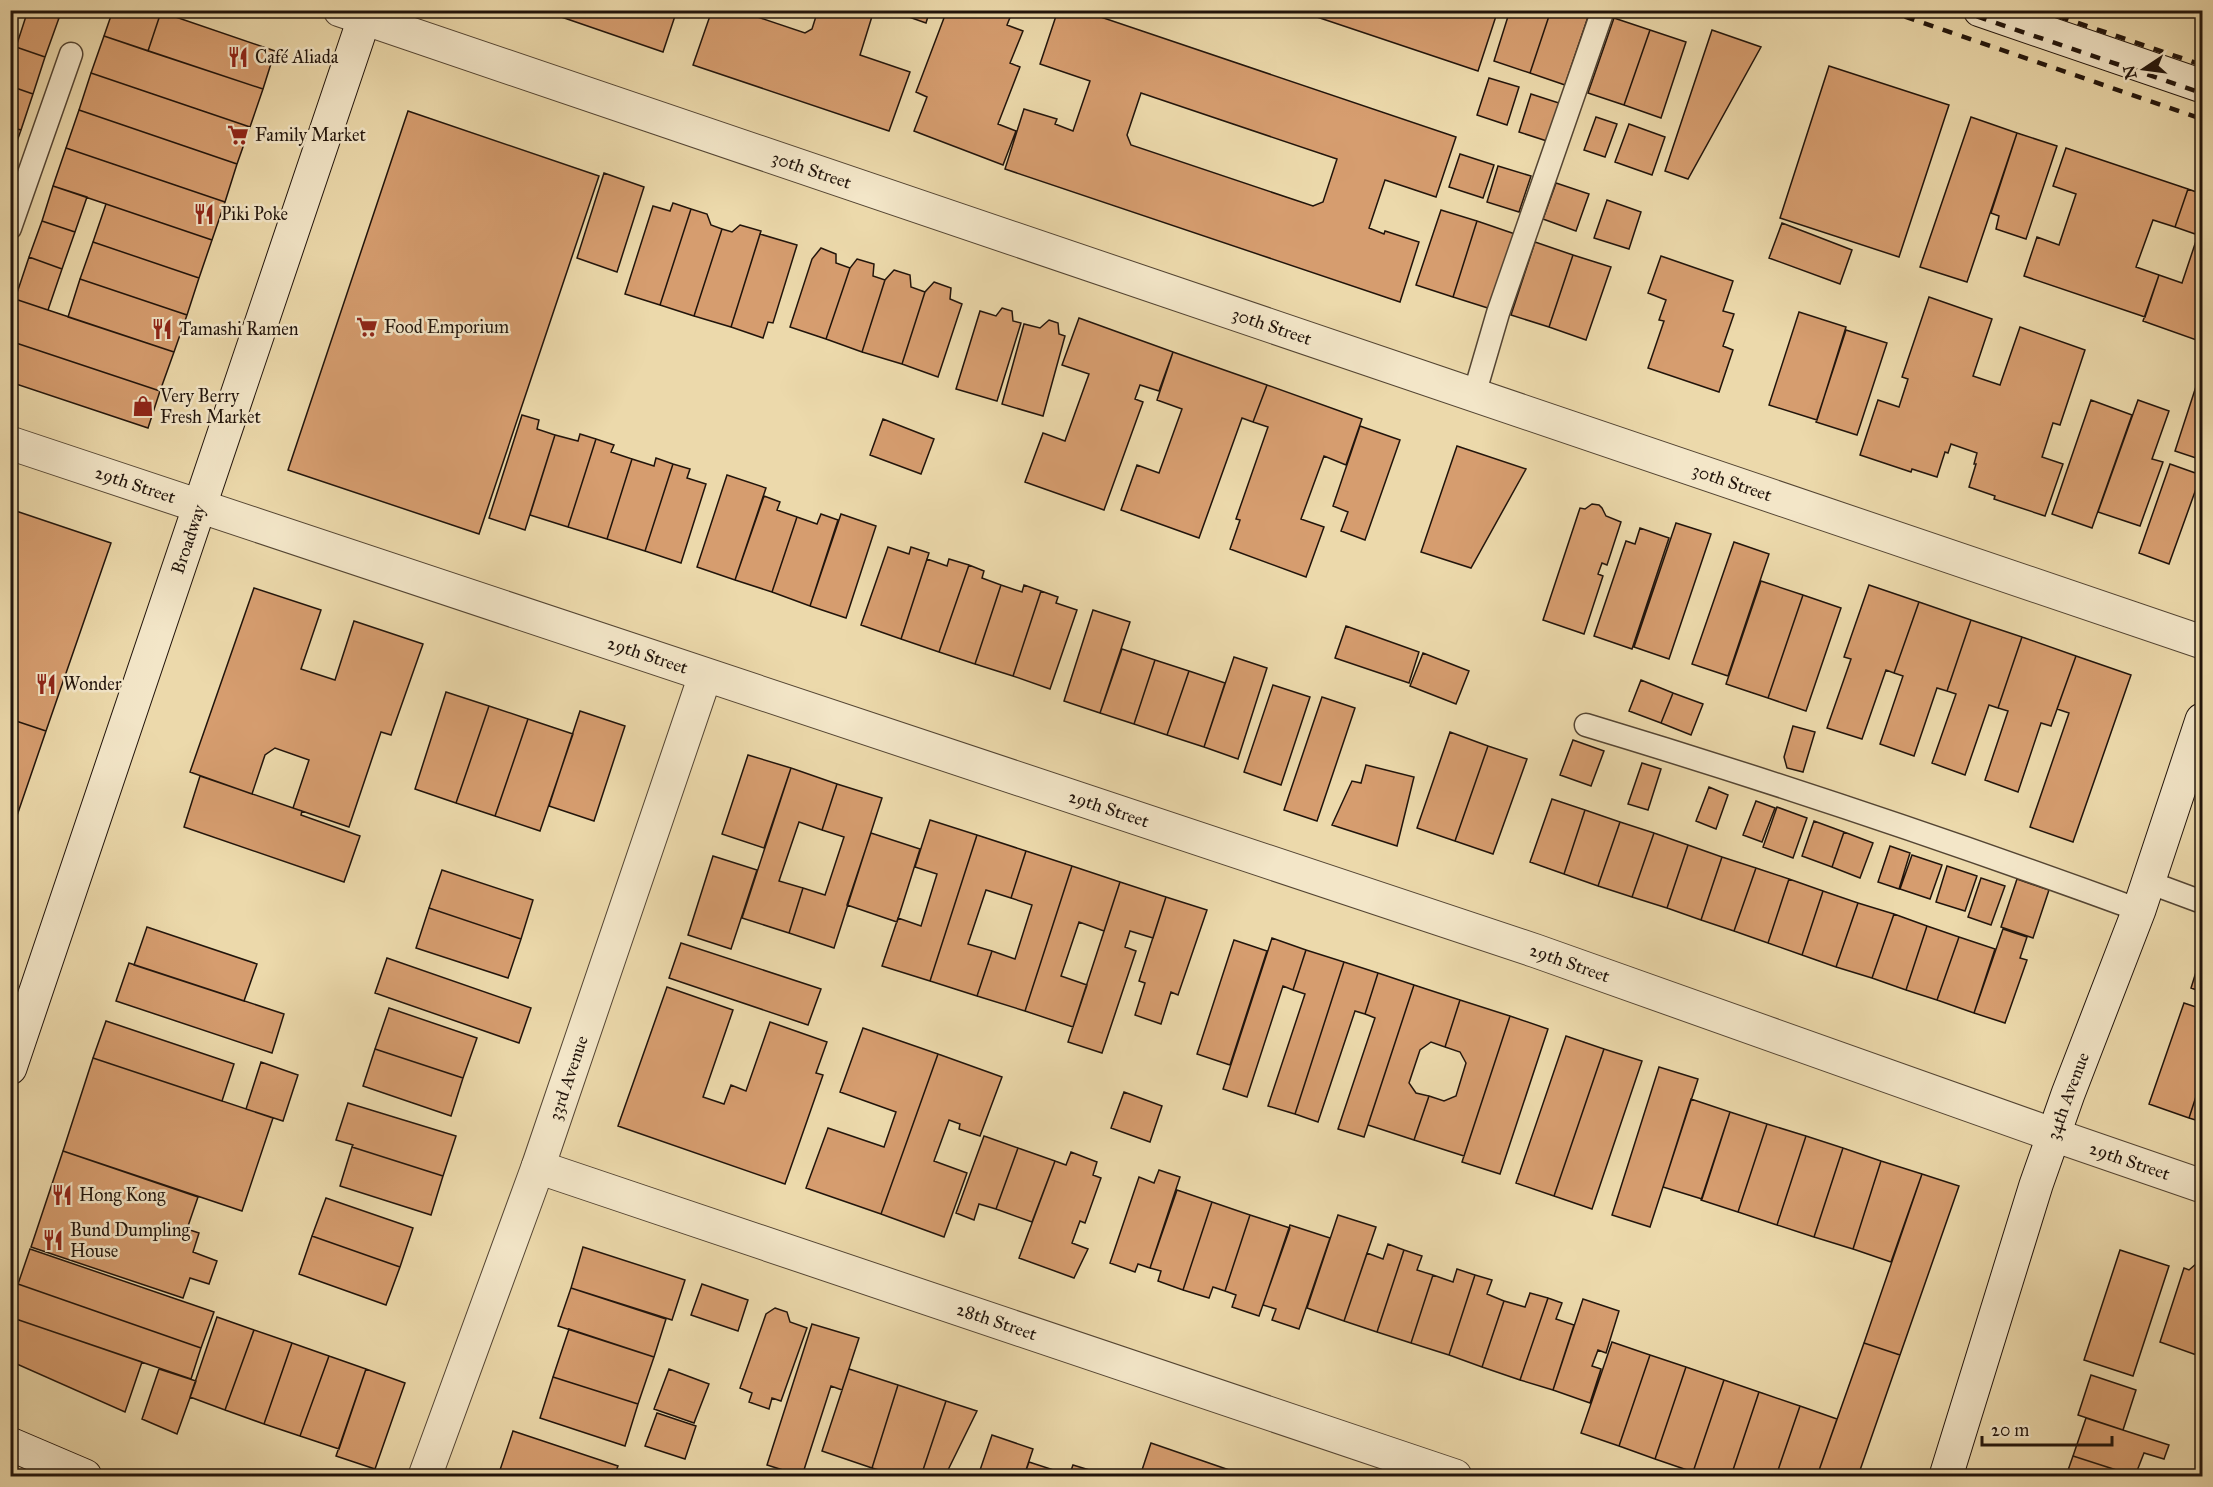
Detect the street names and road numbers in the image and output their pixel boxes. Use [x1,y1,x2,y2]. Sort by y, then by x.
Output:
street label: 30th Street [769,146,855,194]
street label: 30th Street [1229,303,1315,350]
street label: 30th Street [1689,459,1775,506]
street label: 29th Street [92,461,179,509]
street label: Broadway [166,501,210,577]
street label: 29th Street [604,632,691,679]
street label: 29th Street [1066,785,1152,833]
street label: 29th Street [1527,939,1613,988]
street label: 33rd Avenue [544,1033,593,1123]
street label: 34th Avenue [2042,1049,2094,1143]
street label: 29th Street [2086,1137,2173,1185]
street label: 28th Street [954,1298,1040,1346]

